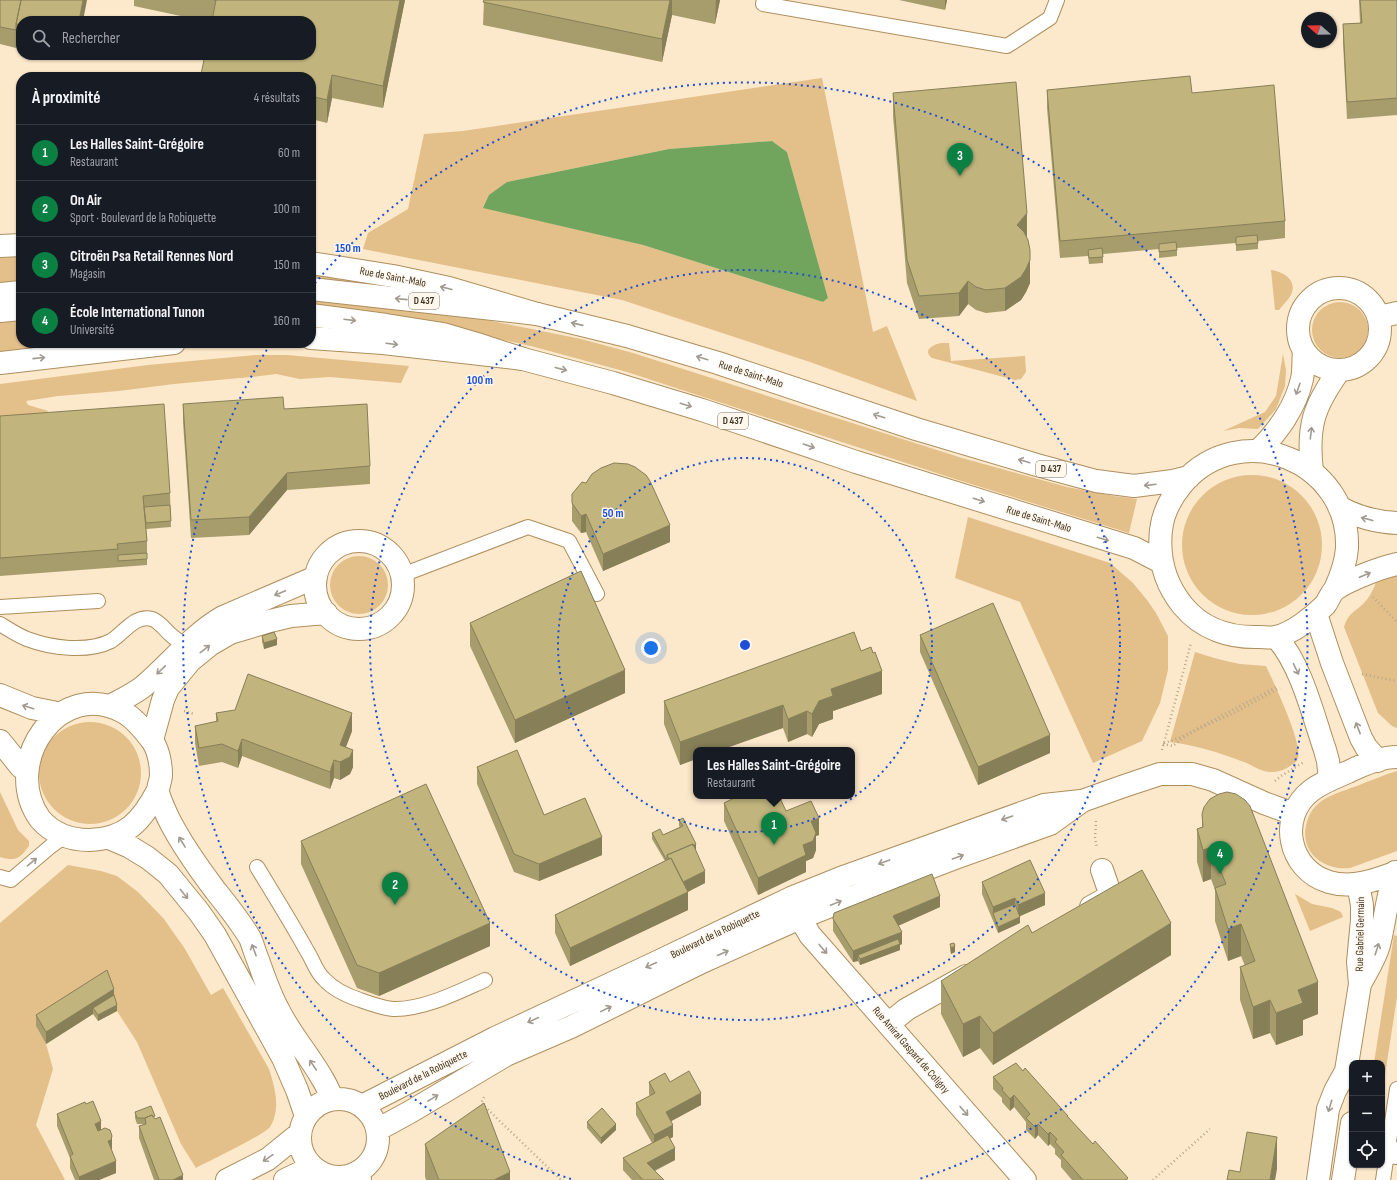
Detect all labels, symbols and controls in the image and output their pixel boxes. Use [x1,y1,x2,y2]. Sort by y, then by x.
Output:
north arrow [1301,12,1337,48]
search box [16,16,316,60]
icon: search [30,27,52,49]
text: Rechercher [62,29,120,48]
text: À proximité [32,88,100,108]
text: 4 résultats [254,90,300,106]
text: Les Halles Saint-Grégoire [70,135,204,154]
pin: 3 [947,143,973,176]
text: 1 [42,145,48,161]
text: 60 m [278,145,300,161]
text: Restaurant [70,154,118,170]
text: On Air [70,191,102,210]
text: 2 [42,201,48,217]
text: 100 m [273,201,300,217]
text: Sport · Boulevard de la Robiquette [70,210,216,226]
text: 150 m [335,241,361,256]
text: Citroën Psa Retail Rennes Nord [70,247,233,266]
text: 3 [42,257,48,273]
text: 150 m [274,257,300,273]
street label: Rue de Saint-Malo [359,264,428,290]
text: Magasin [70,266,105,282]
one-way arrow [440,283,453,291]
road number: D 437 [409,293,439,309]
one-way arrow [395,295,408,303]
text: École International Tunon [70,303,205,322]
text: 4 [42,313,48,329]
text: 160 m [274,313,300,329]
one-way arrow [343,316,356,324]
one-way arrow [570,319,583,327]
text: Université [70,322,114,338]
one-way arrow [385,340,398,348]
one-way arrow [696,354,709,361]
one-way arrow [32,355,45,362]
street label: Rue de Saint-Malo [717,357,785,391]
one-way arrow [554,365,567,373]
text: 100 m [467,373,493,388]
one-way arrow [1294,383,1302,395]
one-way arrow [679,402,692,409]
one-way arrow [872,412,885,419]
road number: D 437 [718,413,748,429]
one-way arrow [1307,427,1315,440]
one-way arrow [802,443,815,450]
one-way arrow [1017,457,1030,464]
road number: D 437 [1036,461,1066,477]
one-way arrow [1144,481,1157,488]
one-way arrow [972,497,985,504]
street label: Rue de Saint-Malo [1005,503,1073,535]
text: 50 m [603,506,623,521]
one-way arrow [1360,514,1373,522]
one-way arrow [1096,536,1109,543]
one-way arrow [1359,570,1371,578]
one-way arrow [275,590,287,597]
your location [641,638,661,658]
centre of rings [738,638,752,652]
one-way arrow [199,644,210,653]
one-way arrow [1293,663,1300,675]
one-way arrow [156,665,166,675]
one-way arrow [21,703,34,710]
one-way arrow [1353,723,1361,735]
popup [693,747,855,799]
text: Les Halles Saint-Grégoire [707,756,841,775]
text: Restaurant [707,775,755,791]
pin: 1 [761,812,787,845]
one-way arrow [1001,814,1013,822]
one-way arrow [178,836,186,848]
pin: 4 [1207,841,1233,874]
one-way arrow [951,853,964,860]
one-way arrow [27,858,37,867]
one-way arrow [879,858,891,866]
pin: 2 [382,872,408,905]
one-way arrow [179,888,188,899]
street label: Rue Gabriel Germain [1353,896,1367,971]
one-way arrow [830,899,842,907]
street label: Boulevard de la Robiquette [668,907,762,961]
one-way arrow [1374,943,1381,956]
one-way arrow [250,944,258,956]
one-way arrow [818,944,827,954]
one-way arrow [716,948,728,956]
one-way arrow [645,962,657,969]
street label: Rue Amiral Gaspard de Coligny [870,1004,953,1097]
one-way arrow [599,1005,611,1012]
one-way arrow [527,1017,539,1024]
street label: Boulevard de la Robiquette [377,1047,469,1103]
one-way arrow [309,1060,317,1071]
map controls [1349,1060,1385,1168]
button: + [1349,1060,1385,1096]
one-way arrow [427,1094,438,1102]
button: − [1349,1096,1385,1132]
one-way arrow [1326,1099,1333,1112]
one-way arrow [959,1105,968,1116]
button: locate [1349,1132,1385,1168]
one-way arrow [263,1154,274,1162]

